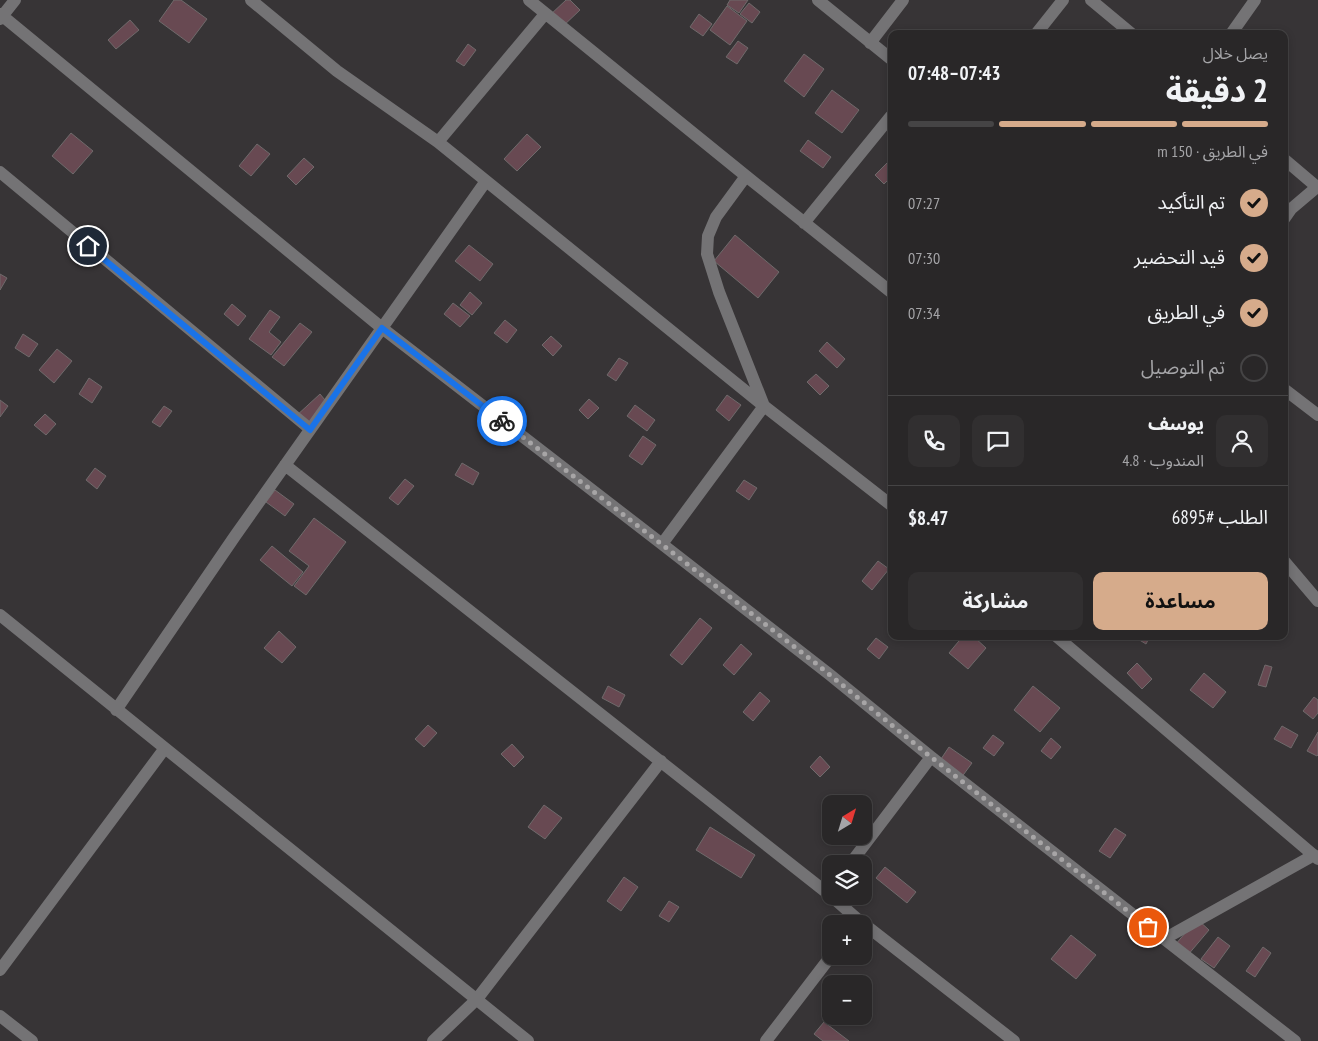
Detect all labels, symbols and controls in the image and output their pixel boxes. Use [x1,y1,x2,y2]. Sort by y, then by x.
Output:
text: يصل خلال [1203,43,1268,63]
text: 07:43–07:48 [908,61,1001,85]
text: 2 دقيقة [1166,69,1268,111]
text: في الطريق · 150 m [1157,141,1268,161]
icon: check [1240,189,1268,217]
text: تم التأكيد [1158,190,1225,214]
text: 07:27 [908,193,940,213]
pin [67,225,109,267]
icon: home [74,232,102,260]
icon: check [1240,244,1268,272]
text: قيد التحضير [1134,245,1225,269]
text: 07:30 [908,248,940,268]
icon: check [1240,299,1268,327]
text: في الطريق [1148,300,1225,324]
text: 07:34 [908,303,940,323]
text: تم التوصيل [1141,355,1225,379]
courier [477,396,527,446]
icon: bike [488,407,516,435]
text: يوسف [1148,411,1204,435]
button: phone [908,415,960,467]
button: chat [972,415,1024,467]
button: person [1216,415,1268,467]
text: المندوب · 4.8 [1122,450,1204,470]
text: الطلب #6895 [1172,505,1268,529]
text: $8.47 [908,506,948,530]
button: مشاركة [908,572,1083,630]
button: مساعدة [1093,572,1268,630]
north arrow [822,795,872,845]
map controls [822,795,872,1025]
button: layers [822,855,872,905]
pin [1127,906,1169,948]
icon: bag [1134,913,1162,941]
button: + [822,915,872,965]
button: − [822,975,872,1025]

